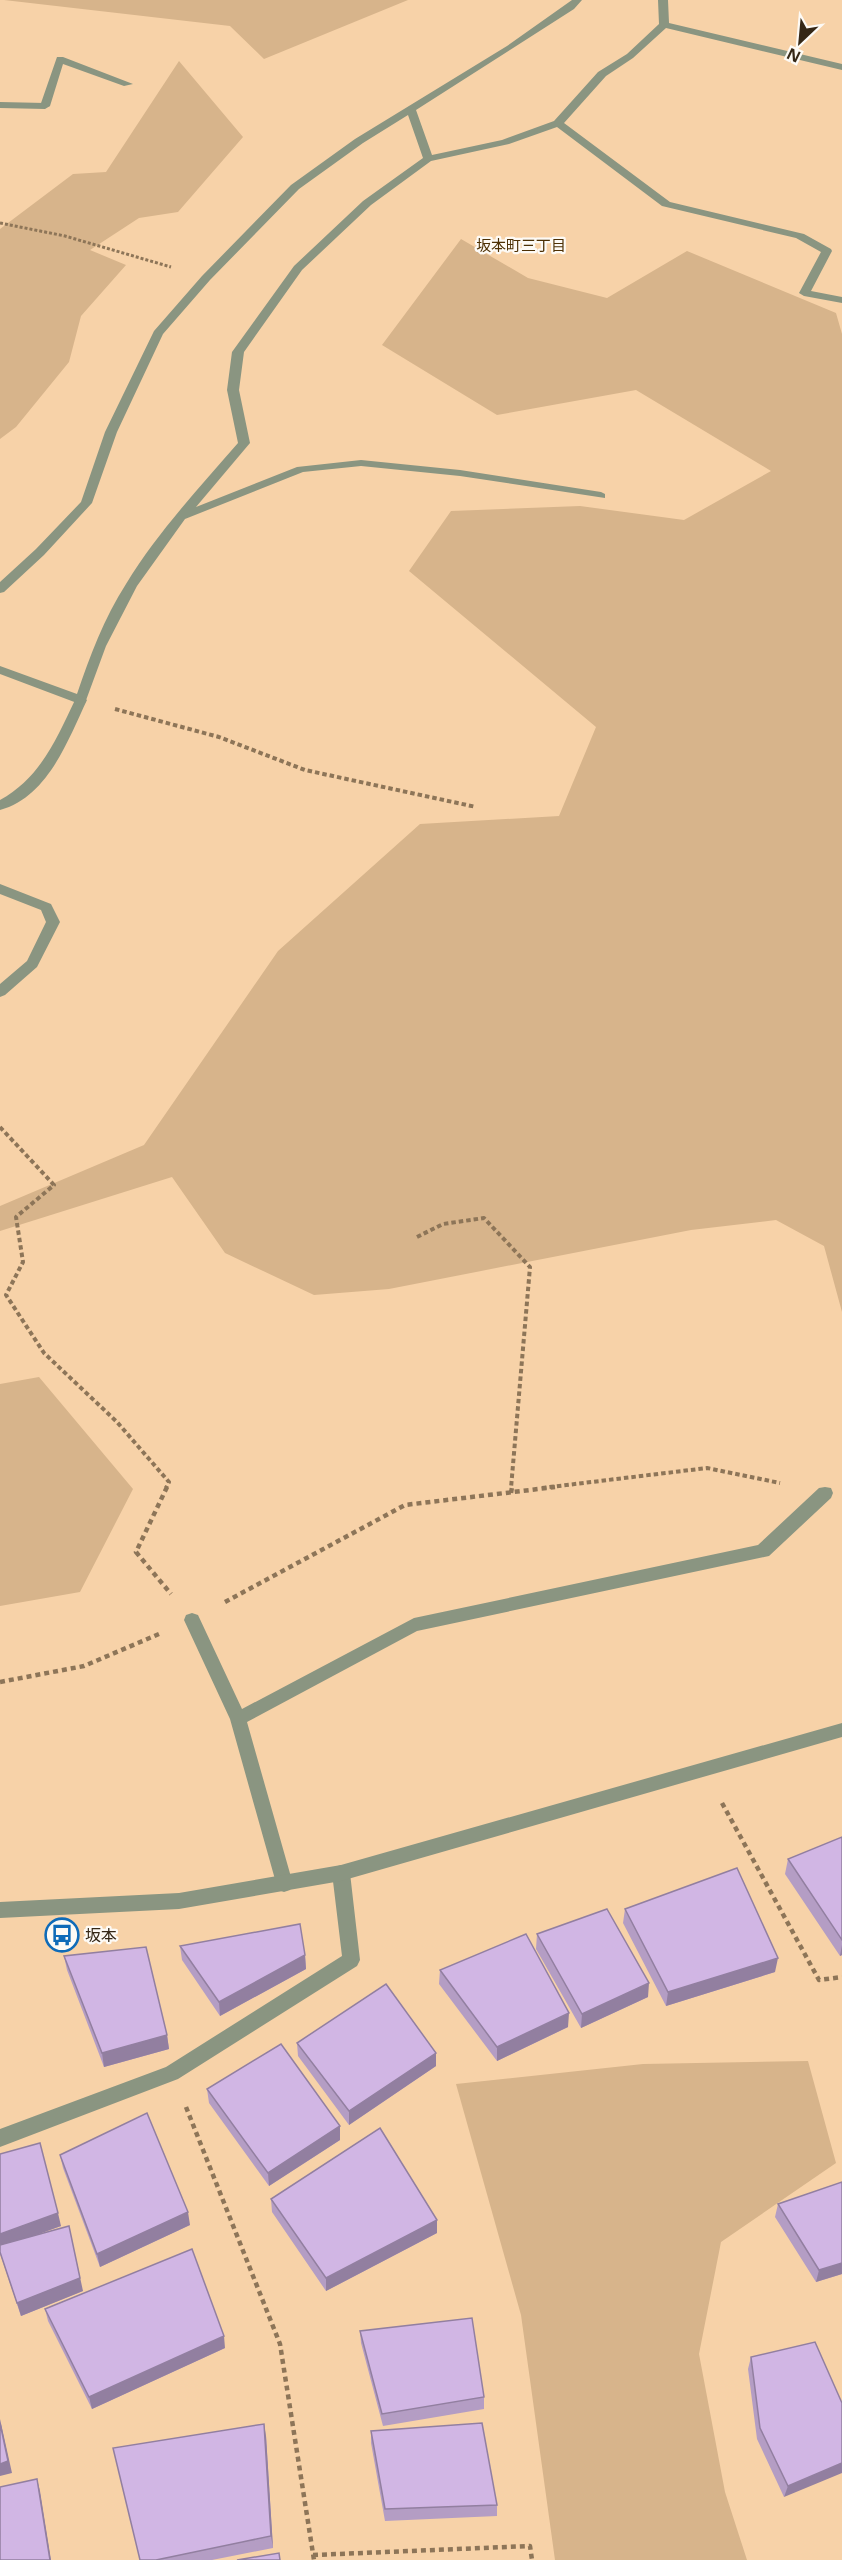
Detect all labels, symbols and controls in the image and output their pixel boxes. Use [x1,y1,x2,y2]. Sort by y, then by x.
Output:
north arrow [770,12,830,72]
text: N [783,43,804,68]
district label: 坂本町三丁目 [476,235,566,255]
bus stop icon: 坂本 [44,1917,80,1953]
place label: 坂本 [85,1924,117,1946]

